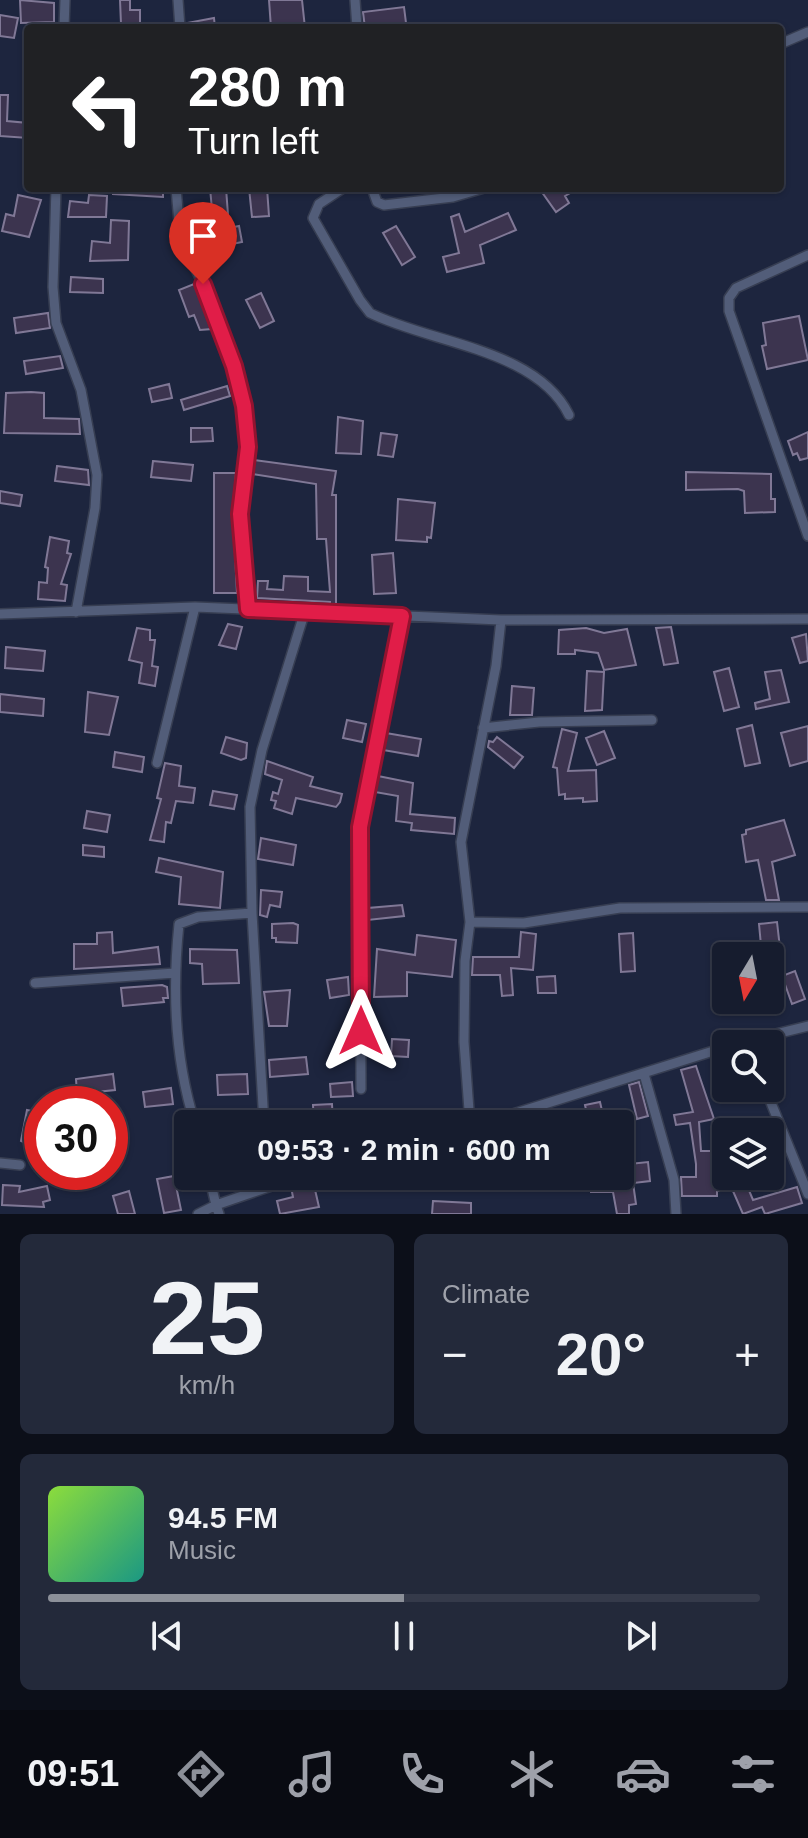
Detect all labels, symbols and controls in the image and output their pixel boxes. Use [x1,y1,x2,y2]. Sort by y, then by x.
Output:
text: 280 m [188,55,347,118]
icon: left [56,56,160,160]
text: Turn left [188,121,319,162]
pin [169,202,237,284]
icon: arrive [181,214,225,258]
north arrow [712,942,784,1014]
map controls [712,942,784,1190]
position arrow [319,989,403,1073]
button: search [712,1030,784,1102]
speed limit sign: 30 [24,1086,128,1190]
button: layers [712,1118,784,1190]
text: 09:53 · 2 min · 600 m [257,1133,551,1166]
text: 25 [149,1260,265,1376]
text: Climate [442,1279,530,1309]
text: 20° [556,1321,646,1388]
text: − [442,1330,468,1379]
text: + [734,1330,760,1379]
text: km/h [179,1370,235,1400]
text: 94.5 FM [168,1501,278,1534]
text: Music [168,1535,236,1565]
icon: previous [145,1614,189,1658]
icon: pause [382,1614,426,1658]
icon: next [619,1614,663,1658]
icon: directions [173,1746,229,1802]
icon: music [284,1746,340,1802]
icon: phone [394,1746,450,1802]
icon: climate [504,1746,560,1802]
icon: car [615,1746,671,1802]
icon: filters [725,1746,781,1802]
text: 09:51 [27,1753,119,1794]

